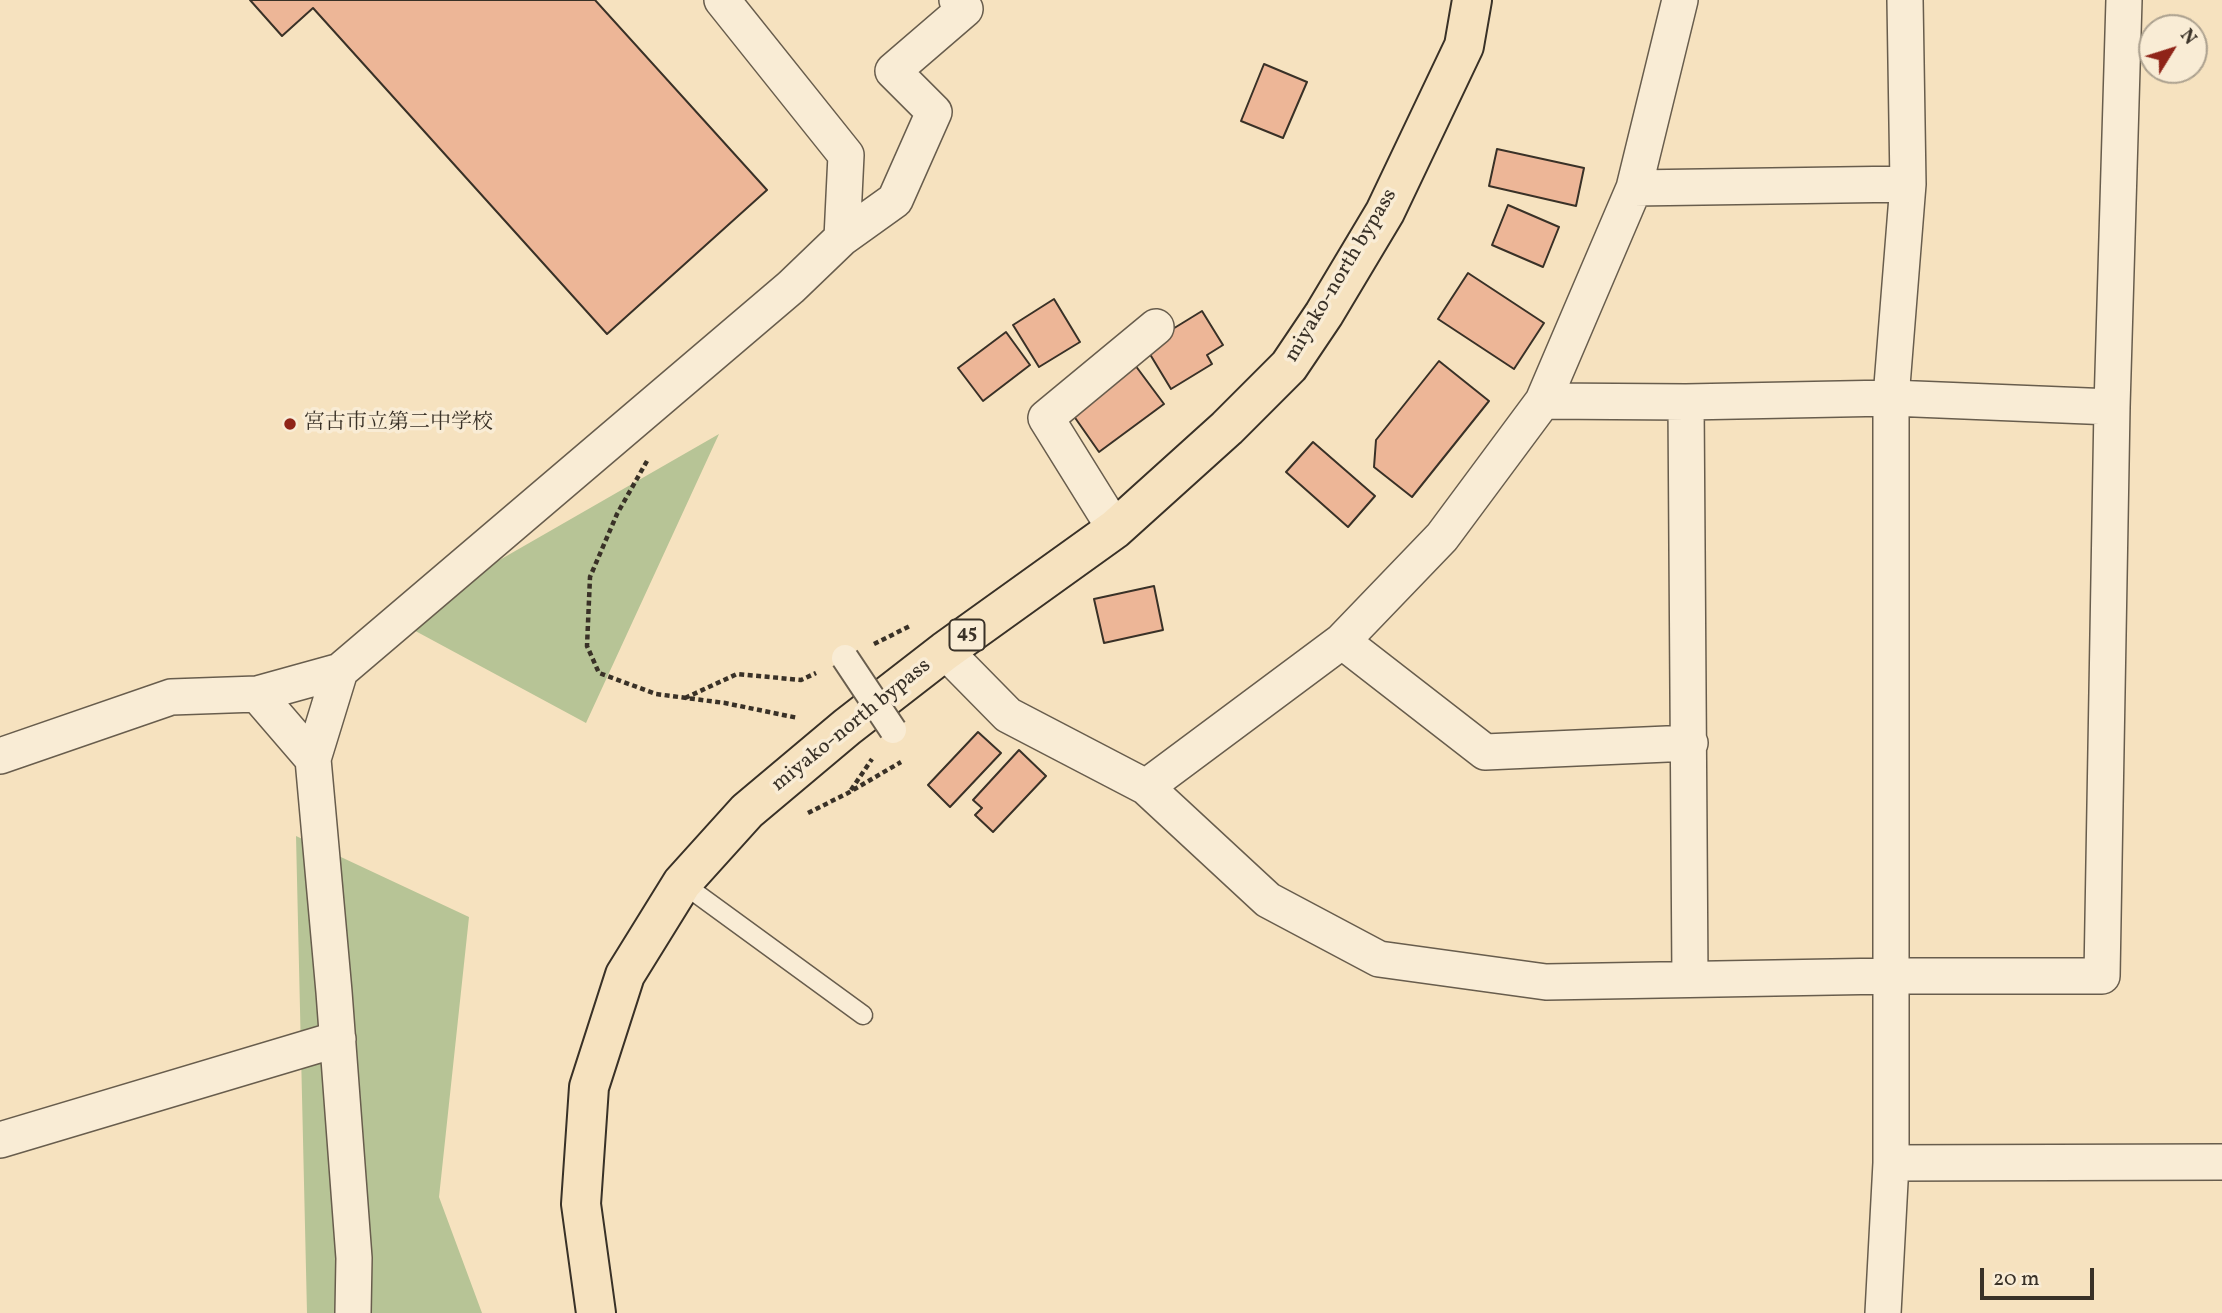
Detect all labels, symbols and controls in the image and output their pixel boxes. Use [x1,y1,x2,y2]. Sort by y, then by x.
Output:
north arrow [2138,14,2208,84]
text: N [2173,24,2202,51]
street label: miyako-north bypass [1280,185,1404,367]
place label: 宮古市立第二中学校 [304,411,493,437]
marker: 宮古市立第二中学校 [282,416,298,432]
road number: 45 [950,620,984,650]
street label: miyako-north bypass [767,654,937,798]
scale bar [1984,1254,2098,1298]
text: 20 m [1993,1265,2039,1294]

